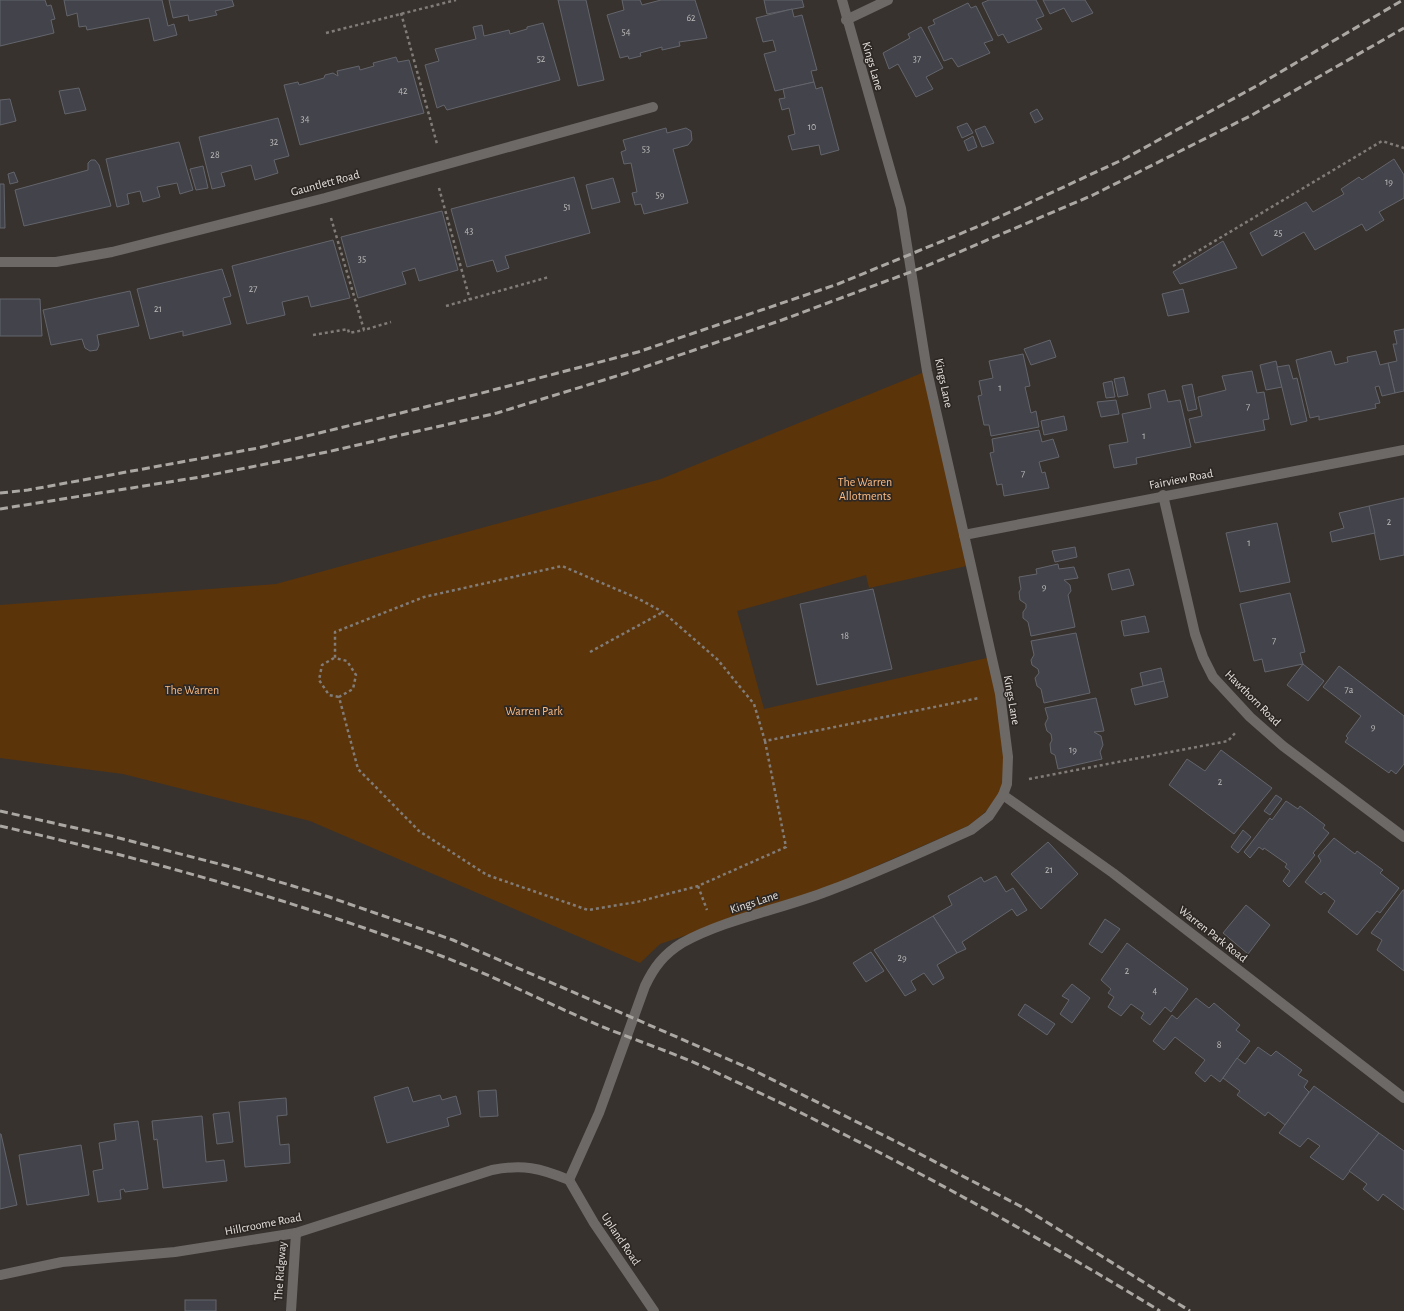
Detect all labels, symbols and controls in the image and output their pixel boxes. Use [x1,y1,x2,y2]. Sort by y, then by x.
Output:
house number: 62 [686,13,696,23]
house number: 54 [622,27,631,37]
street label: Kings Lane [860,40,886,92]
house number: 52 [537,54,546,64]
house number: 37 [913,54,921,64]
house number: 42 [398,86,408,96]
house number: 34 [301,114,310,124]
house number: 10 [808,122,816,132]
house number: 32 [270,137,279,147]
house number: 53 [642,144,650,154]
house number: 28 [210,150,220,160]
street label: Gauntlett Road [289,168,361,198]
house number: 19 [1385,177,1393,187]
house number: 59 [656,190,665,200]
house number: 51 [563,202,571,212]
house number: 43 [465,226,473,236]
house number: 25 [1274,228,1282,238]
house number: 35 [358,254,366,264]
house number: 27 [249,284,257,294]
house number: 21 [154,304,162,314]
street label: Kings Lane [933,357,955,409]
house number: 1 [998,383,1002,393]
house number: 7 [1246,402,1250,412]
house number: 1 [1142,431,1146,441]
street label: Fairview Road [1148,467,1214,491]
house number: 7 [1021,469,1025,479]
park label: The Warren Allotments [838,476,892,502]
house number: 2 [1387,517,1392,527]
house number: 1 [1247,538,1251,548]
house number: 9 [1042,582,1047,592]
house number: 18 [841,631,849,641]
house number: 7 [1272,636,1276,646]
street label: Hawthorn Road [1223,668,1283,728]
street label: Kings Lane [1002,674,1022,726]
park label: The Warren [165,684,219,696]
house number: 7a [1345,685,1354,695]
park label: Warren Park [505,705,563,717]
house number: 9 [1371,722,1376,732]
house number: 19 [1069,745,1077,755]
house number: 2 [1218,777,1223,787]
house number: 21 [1045,865,1053,875]
street label: Kings Lane [728,889,780,915]
street label: Warren Park Road [1176,904,1250,964]
house number: 29 [897,953,907,963]
house number: 2 [1125,966,1130,976]
house number: 4 [1153,986,1158,996]
house number: 8 [1217,1040,1222,1050]
street label: Hillcroome Road [224,1211,302,1237]
street label: Upland Road [599,1211,643,1267]
street label: The Ridgway [272,1241,289,1301]

